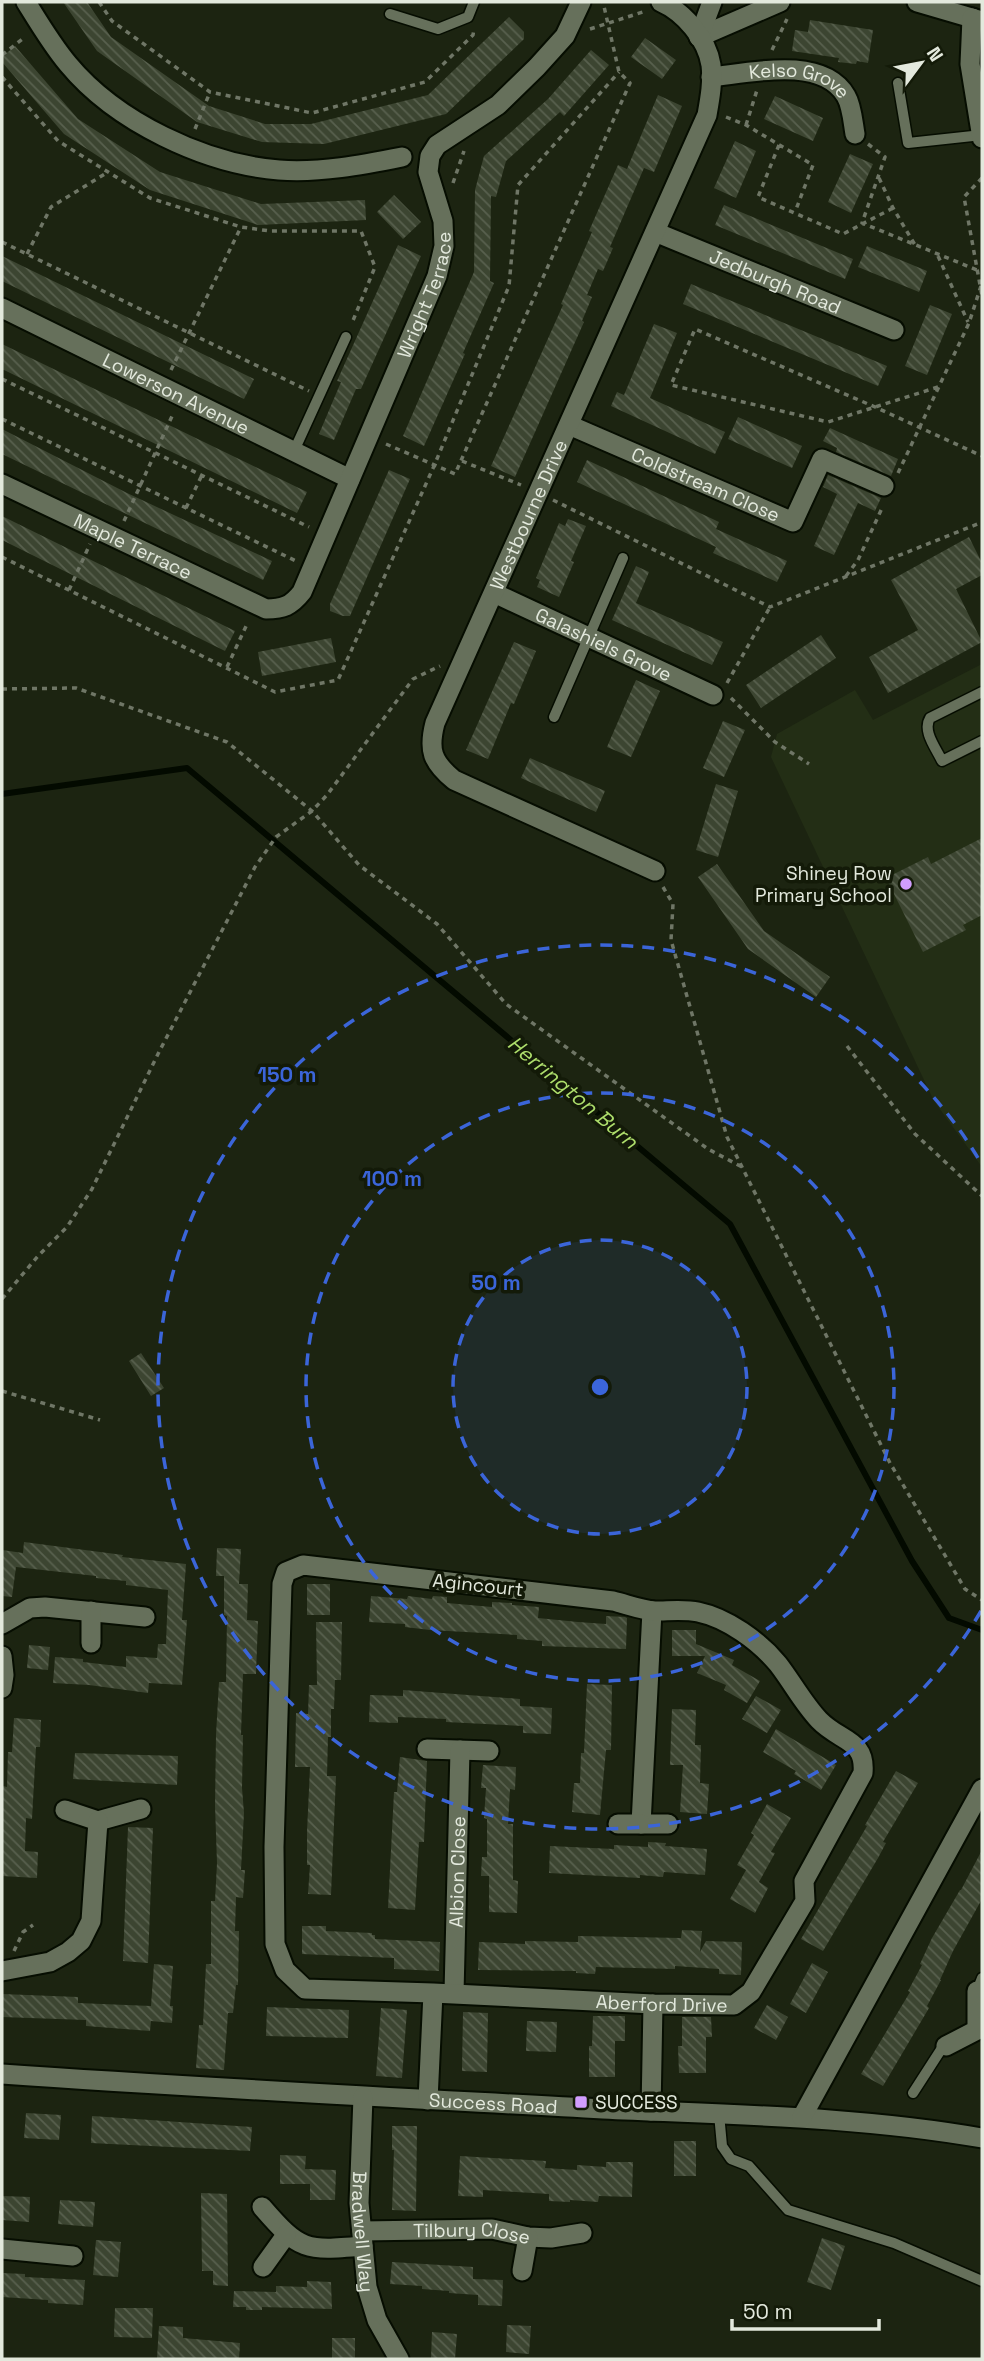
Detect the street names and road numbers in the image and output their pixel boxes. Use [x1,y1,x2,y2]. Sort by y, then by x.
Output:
street label: Kelso Grove [747,57,856,103]
street label: Wright Terrace [391,231,457,362]
street label: Jedburgh Road [706,243,845,320]
street label: Lowerson Avenue [99,347,254,440]
street label: Westbourne Drive [484,435,573,594]
street label: Coldstream Close [628,441,784,527]
street label: Maple Terrace [70,507,196,585]
street label: Galashiels Grove [531,602,676,687]
street label: Agincourt [431,1568,525,1602]
street label: Albion Close [443,1816,471,1928]
street label: Aberford Drive [595,1989,728,2017]
street label: Success Road [428,2087,558,2119]
street label: Bradwell Way [346,2171,380,2293]
street label: Tilbury Close [413,2216,533,2250]

